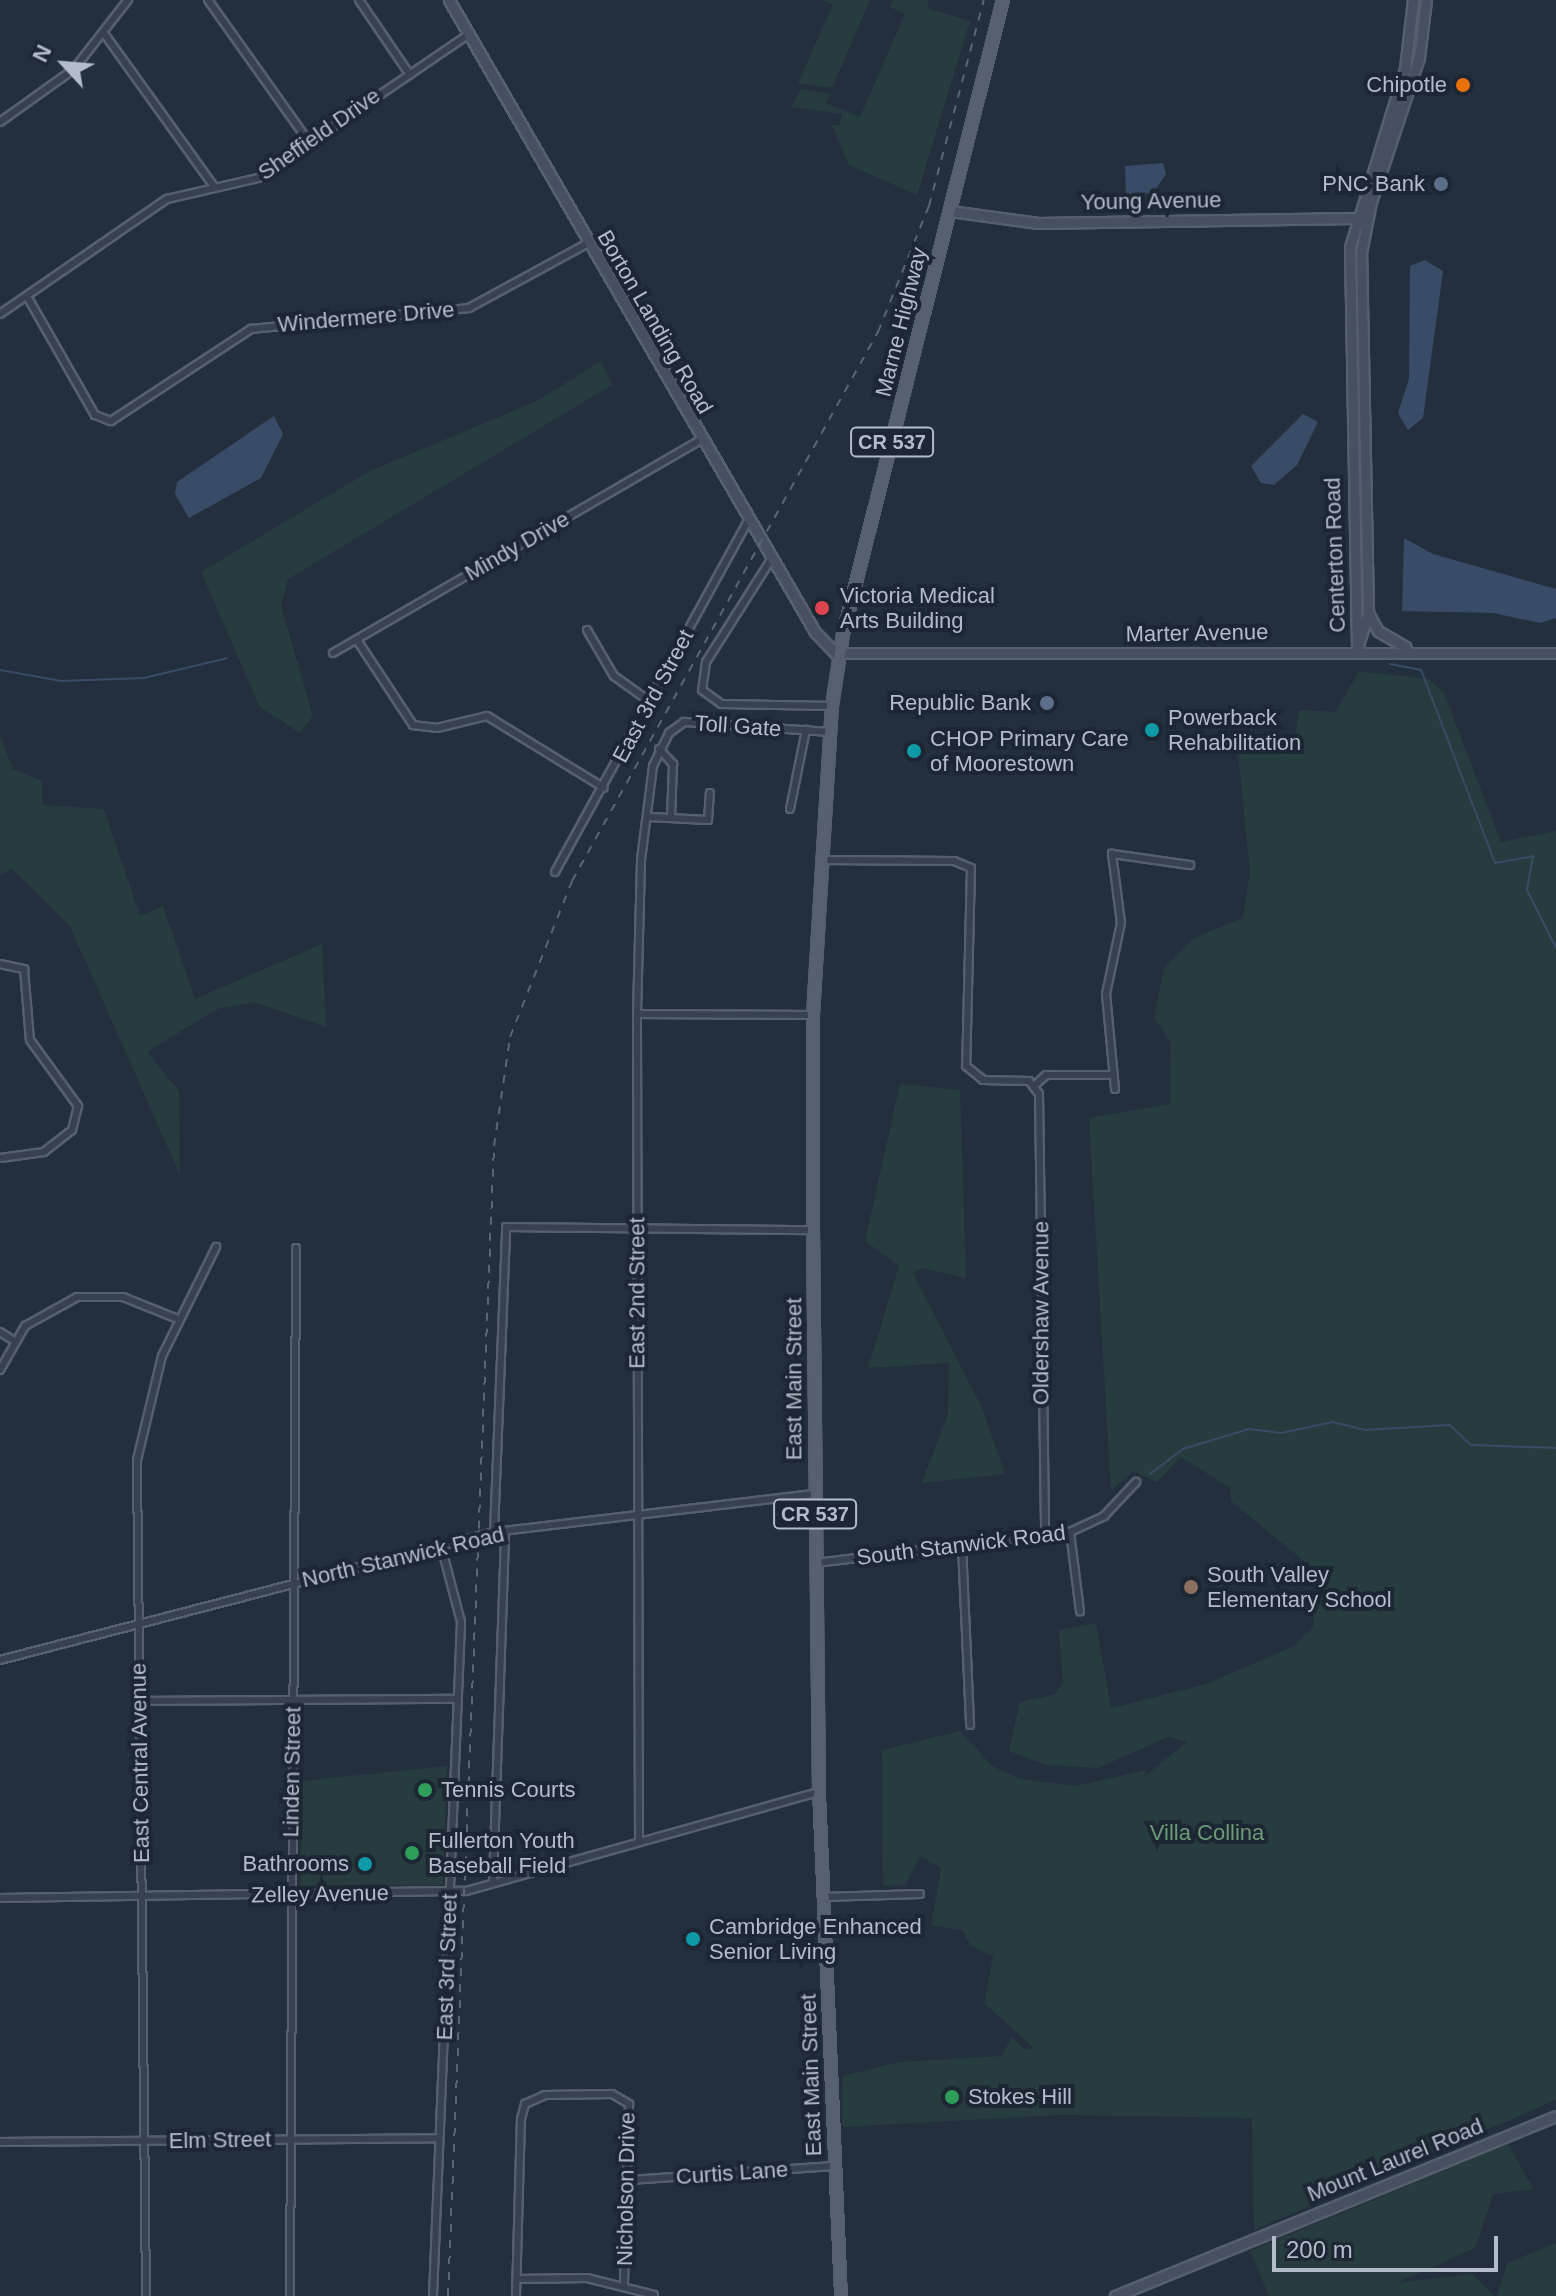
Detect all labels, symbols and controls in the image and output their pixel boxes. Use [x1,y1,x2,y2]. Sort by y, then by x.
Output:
north arrow [24,24,104,104]
text: N [27,41,57,66]
place label: Chipotle [1366,72,1447,98]
marker: Chipotle [1454,76,1472,94]
street label: Sheffield Drive [253,82,385,186]
place label: PNC Bank [1322,171,1425,197]
marker: PNC Bank [1432,175,1450,193]
street label: Young Avenue [1080,187,1222,215]
street label: Borton Landing Road [592,225,718,419]
street label: Marne Highway [870,245,932,399]
street label: Windermere Drive [277,296,455,338]
road number: CR 537 [850,426,934,458]
street label: Centerton Road [1319,477,1351,633]
street label: Mindy Drive [460,506,574,586]
place label: Victoria Medical Arts Building [840,582,995,634]
marker: Victoria Medical Arts Building [811,597,833,619]
street label: Marter Avenue [1125,619,1269,647]
street label: East 3rd Street [607,625,699,767]
place label: Republic Bank [889,690,1031,716]
marker: Republic Bank [1038,694,1056,712]
place label: Powerback Rehabilitation [1168,704,1301,756]
street label: Toll Gate [694,710,782,742]
marker: Powerback Rehabilitation [1143,721,1161,739]
place label: CHOP Primary Care of Moorestown [930,725,1129,776]
marker: CHOP Primary Care of Moorestown [905,742,923,760]
street label: East 2nd Street [624,1217,650,1369]
street label: Oldershaw Avenue [1028,1220,1054,1406]
street label: East Main Street [781,1298,807,1460]
road number: CR 537 [773,1498,857,1530]
street label: South Stanwick Road [855,1519,1067,1571]
street label: North Stanwick Road [299,1521,507,1593]
place label: South Valley Elementary School [1207,1561,1392,1612]
marker: South Valley Elementary School [1182,1578,1200,1596]
street label: East Central Avenue [125,1662,155,1864]
street label: Linden Street [278,1706,306,1838]
place label: Tennis Courts [441,1777,576,1803]
marker: Tennis Courts [416,1781,434,1799]
park label: Villa Collina [1150,1820,1264,1846]
place label: Fullerton Youth Baseball Field [428,1827,575,1878]
marker: Fullerton Youth Baseball Field [403,1844,421,1862]
place label: Bathrooms [243,1851,349,1877]
marker: Bathrooms [356,1855,374,1873]
street label: Zelley Avenue [250,1880,390,1908]
street label: East 3rd Street [431,1893,463,2041]
place label: Cambridge Enhanced Senior Living [709,1913,922,1964]
marker: Cambridge Enhanced Senior Living [684,1930,702,1948]
street label: East Main Street [795,1993,827,2157]
place label: Stokes Hill [968,2084,1072,2110]
marker: Stokes Hill [943,2088,961,2106]
street label: Nicholson Drive [611,2112,641,2266]
street label: Mount Laurel Road [1303,2113,1487,2207]
street label: Elm Street [168,2126,272,2154]
street label: Curtis Lane [675,2156,789,2190]
scale bar [1276,2220,1502,2270]
text: 200 m [1286,2236,1353,2263]

